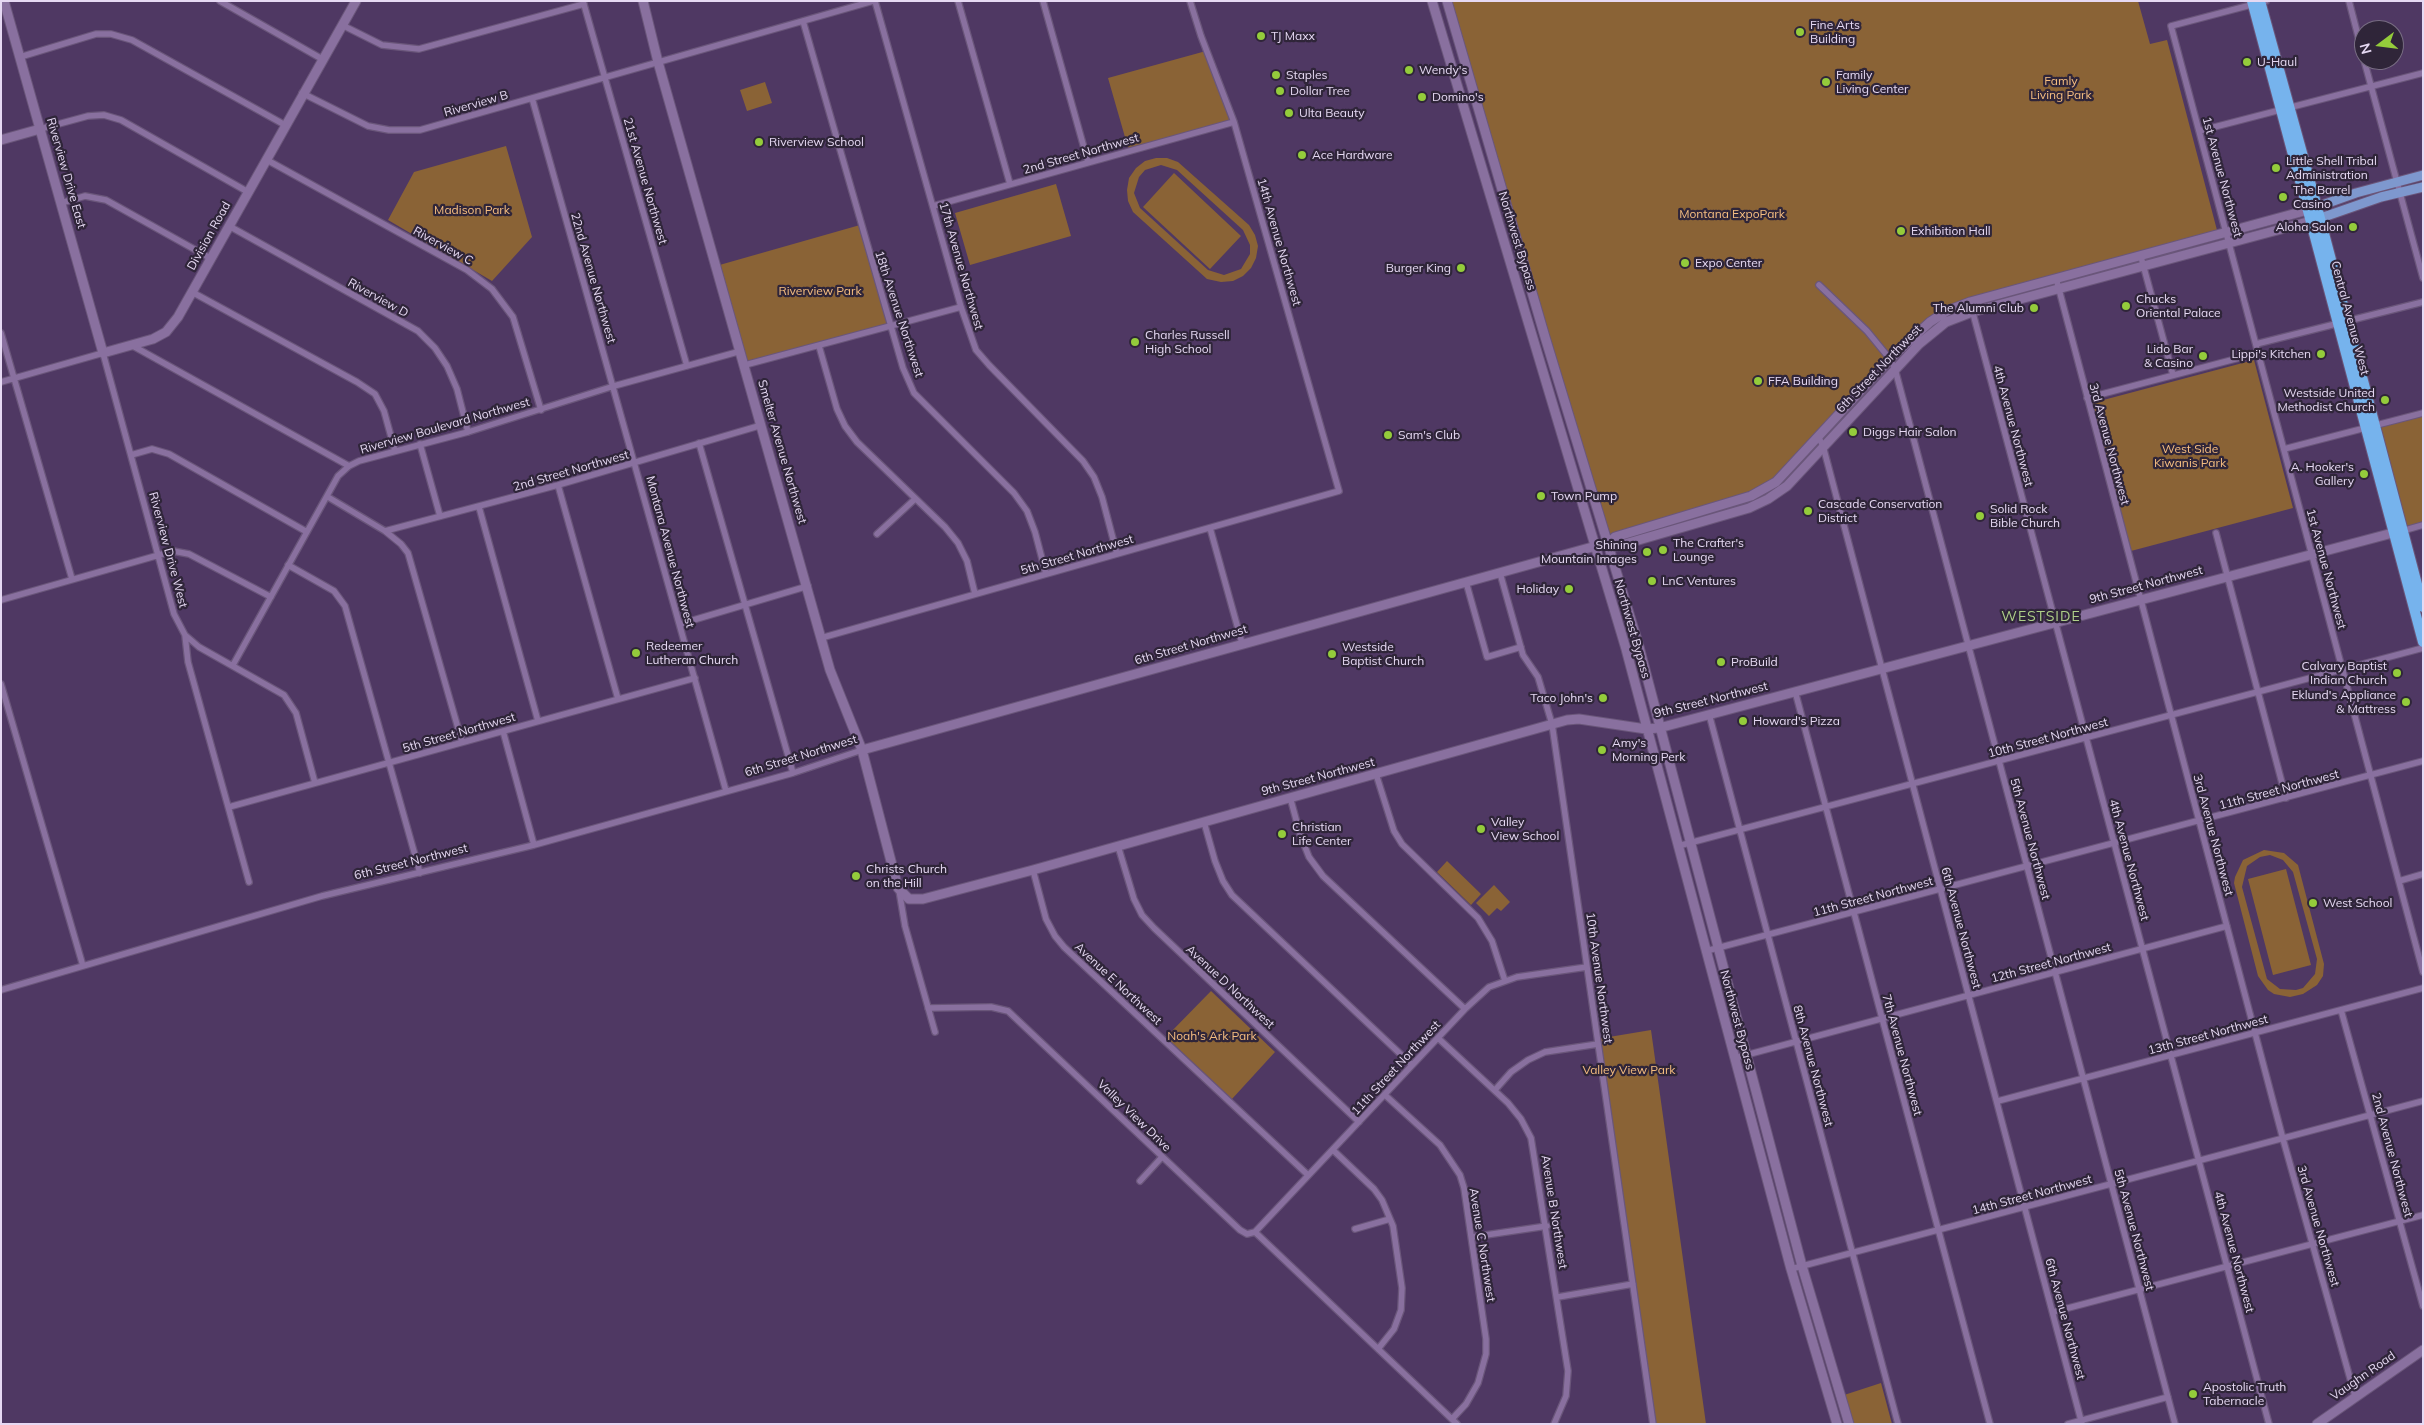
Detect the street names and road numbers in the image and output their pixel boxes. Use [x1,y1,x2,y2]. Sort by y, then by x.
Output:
street label: Riverview B [442,88,510,120]
street label: 1st Avenue Northwest [2199,115,2245,239]
street label: Riverview Drive East [43,116,89,230]
street label: 21st Avenue Northwest [620,116,670,246]
street label: 2nd Street Northwest [1022,131,1140,177]
street label: 14th Avenue Northwest [1254,176,1304,308]
street label: Northwest Bypass [1495,190,1539,292]
street label: Division Road [184,199,234,273]
street label: 17th Avenue Northwest [936,200,986,332]
street label: 22nd Avenue Northwest [567,211,619,345]
street label: Riverview C [411,224,475,268]
street label: 18th Avenue Northwest [872,249,926,379]
street label: Central Avenue West [2328,260,2372,376]
street label: Riverview D [345,275,411,321]
street label: 6th Street Northwest [1833,322,1925,416]
street label: 4th Avenue Northwest [1990,364,2036,488]
street label: Smelter Avenue Northwest [755,378,809,526]
street label: 3rd Avenue Northwest [2086,382,2132,506]
street label: Riverview Boulevard Northwest [358,395,532,457]
street label: 2nd Street Northwest [512,448,630,494]
street label: Montana Avenue Northwest [643,475,697,629]
street label: Riverview Drive West [146,491,190,609]
street label: 1st Avenue Northwest [2303,507,2349,631]
street label: 5th Street Northwest [1019,532,1135,578]
street label: 9th Street Northwest [2088,563,2204,607]
street label: Northwest Bypass [1611,578,1653,680]
street label: 6th Street Northwest [1133,622,1249,668]
street label: 9th Street Northwest [1653,679,1769,721]
street label: 5th Street Northwest [401,710,517,756]
street label: 10th Street Northwest [1986,715,2110,761]
street label: 6th Street Northwest [743,732,859,780]
street label: 9th Street Northwest [1260,755,1376,799]
street label: 11th Street Northwest [2217,767,2341,813]
street label: 3rd Avenue Northwest [2190,773,2236,897]
street label: 5th Avenue Northwest [2007,777,2053,901]
street label: 4th Avenue Northwest [2106,798,2152,922]
street label: 6th Street Northwest [353,841,469,883]
street label: 6th Avenue Northwest [1938,866,1984,990]
street label: 11th Street Northwest [1811,874,1935,920]
street label: 10th Avenue Northwest [1583,911,1615,1045]
street label: Avenue E Northwest [1071,940,1165,1028]
street label: 12th Street Northwest [1989,940,2113,986]
street label: Avenue D Northwest [1183,942,1277,1032]
street label: Northwest Bypass [1717,969,1757,1071]
street label: 7th Avenue Northwest [1879,993,1925,1117]
street label: 8th Avenue Northwest [1790,1004,1836,1128]
street label: 13th Street Northwest [2146,1012,2270,1058]
street label: 11th Street Northwest [1349,1018,1443,1118]
street label: Valley View Drive [1094,1077,1174,1155]
street label: 2nd Avenue Northwest [2368,1091,2416,1219]
street label: Avenue B Northwest [1538,1154,1570,1270]
street label: 3rd Avenue Northwest [2294,1164,2342,1288]
street label: 5th Avenue Northwest [2111,1168,2157,1292]
street label: 14th Street Northwest [1970,1172,2094,1218]
street label: Avenue C Northwest [1466,1187,1498,1303]
street label: 4th Avenue Northwest [2211,1190,2257,1314]
street label: 6th Avenue Northwest [2042,1257,2088,1381]
street label: Vaughn Road [2328,1348,2398,1404]

